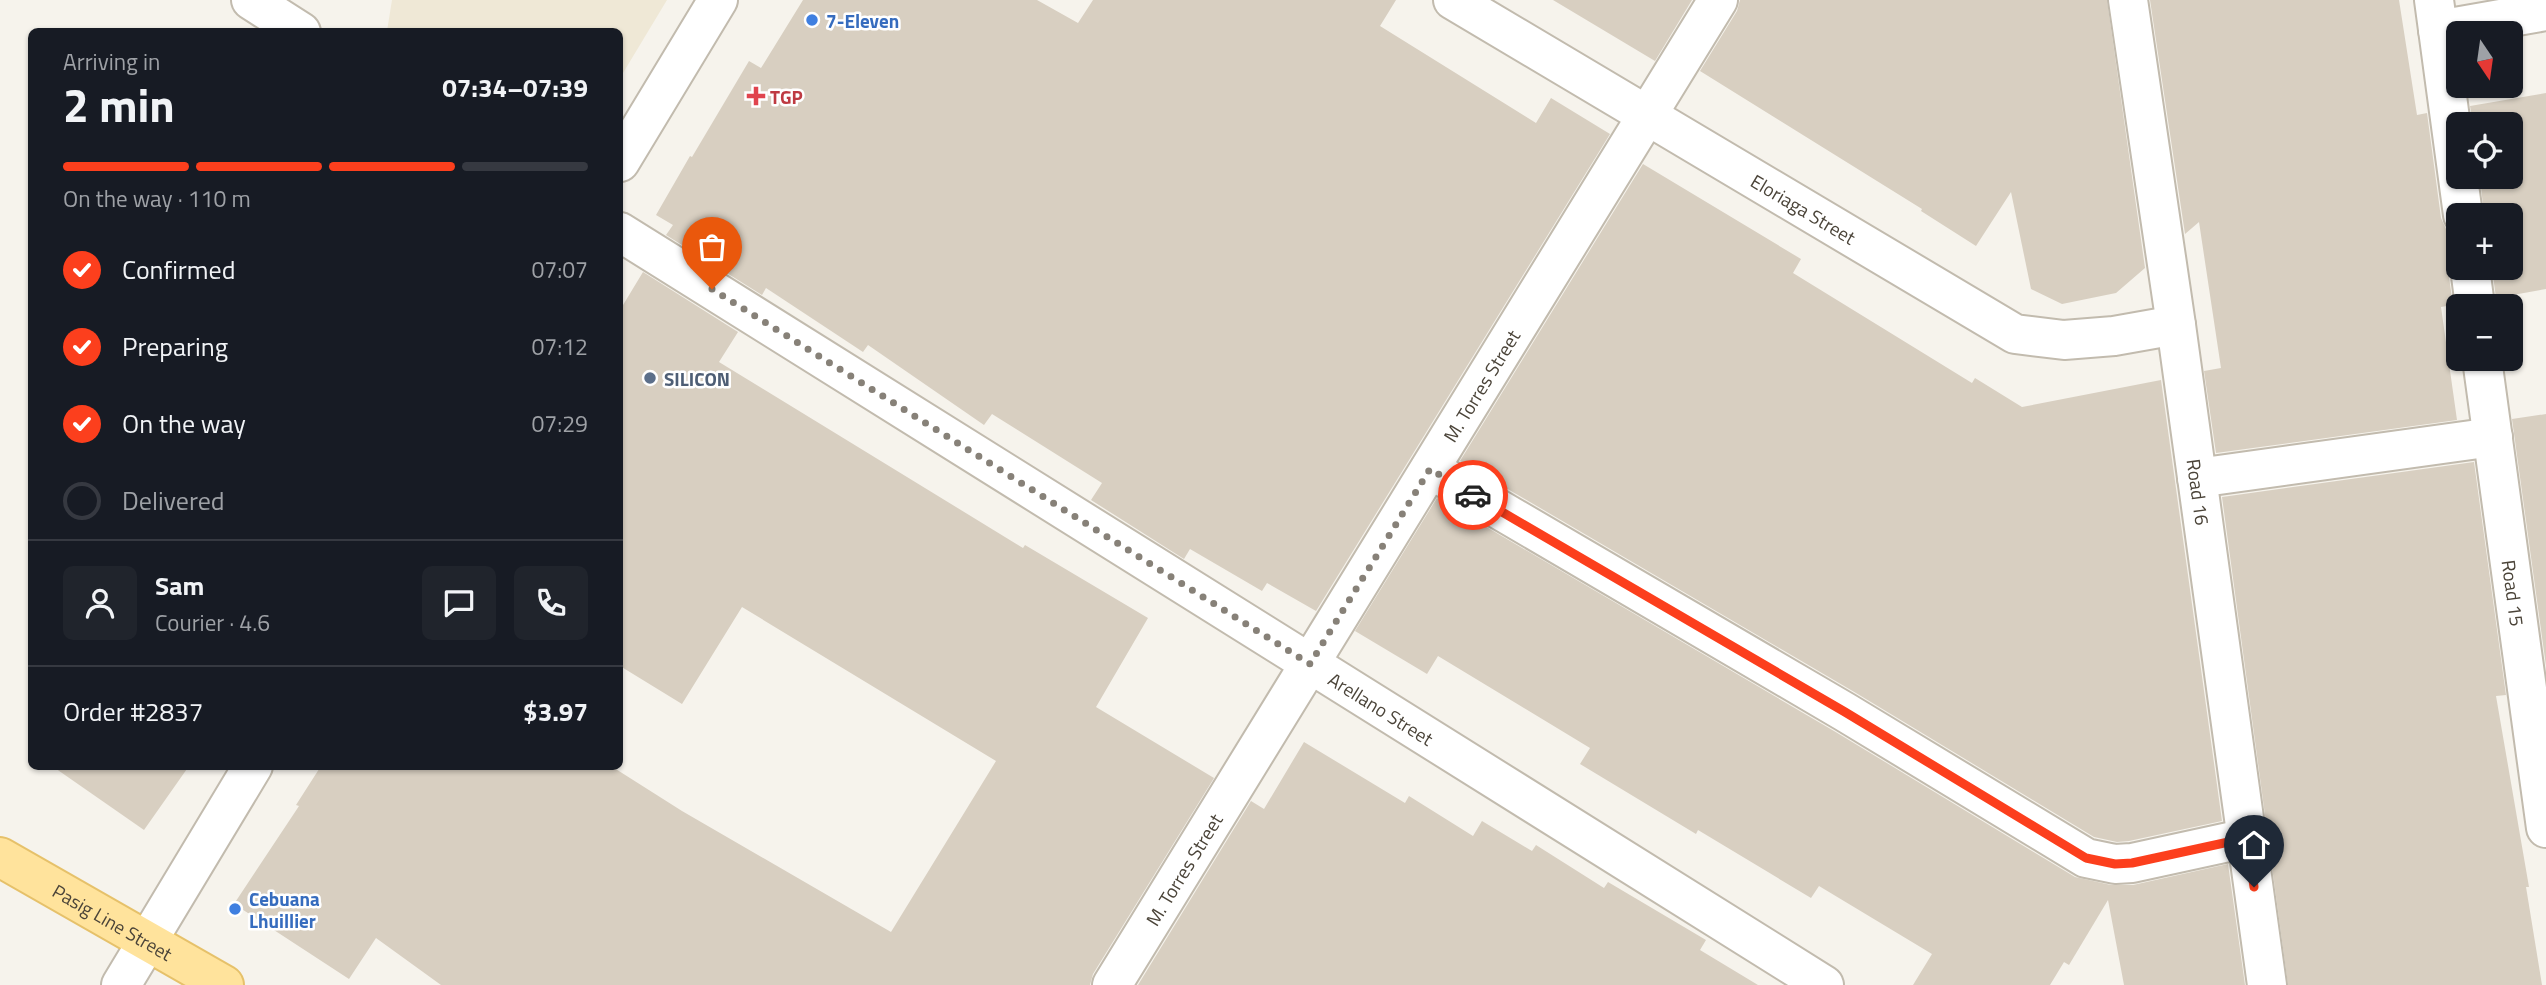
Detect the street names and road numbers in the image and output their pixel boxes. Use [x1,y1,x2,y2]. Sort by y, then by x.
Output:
street label: Eloriaga Street [1746,166,1862,251]
street label: M. Torres Street [1435,323,1527,447]
street label: Road 16 [2180,457,2218,527]
street label: Road 15 [2495,558,2533,628]
street label: Arellano Street [1323,664,1440,752]
street label: M. Torres Street [1138,807,1229,931]
street label: Pasig Line Street [47,876,179,967]

